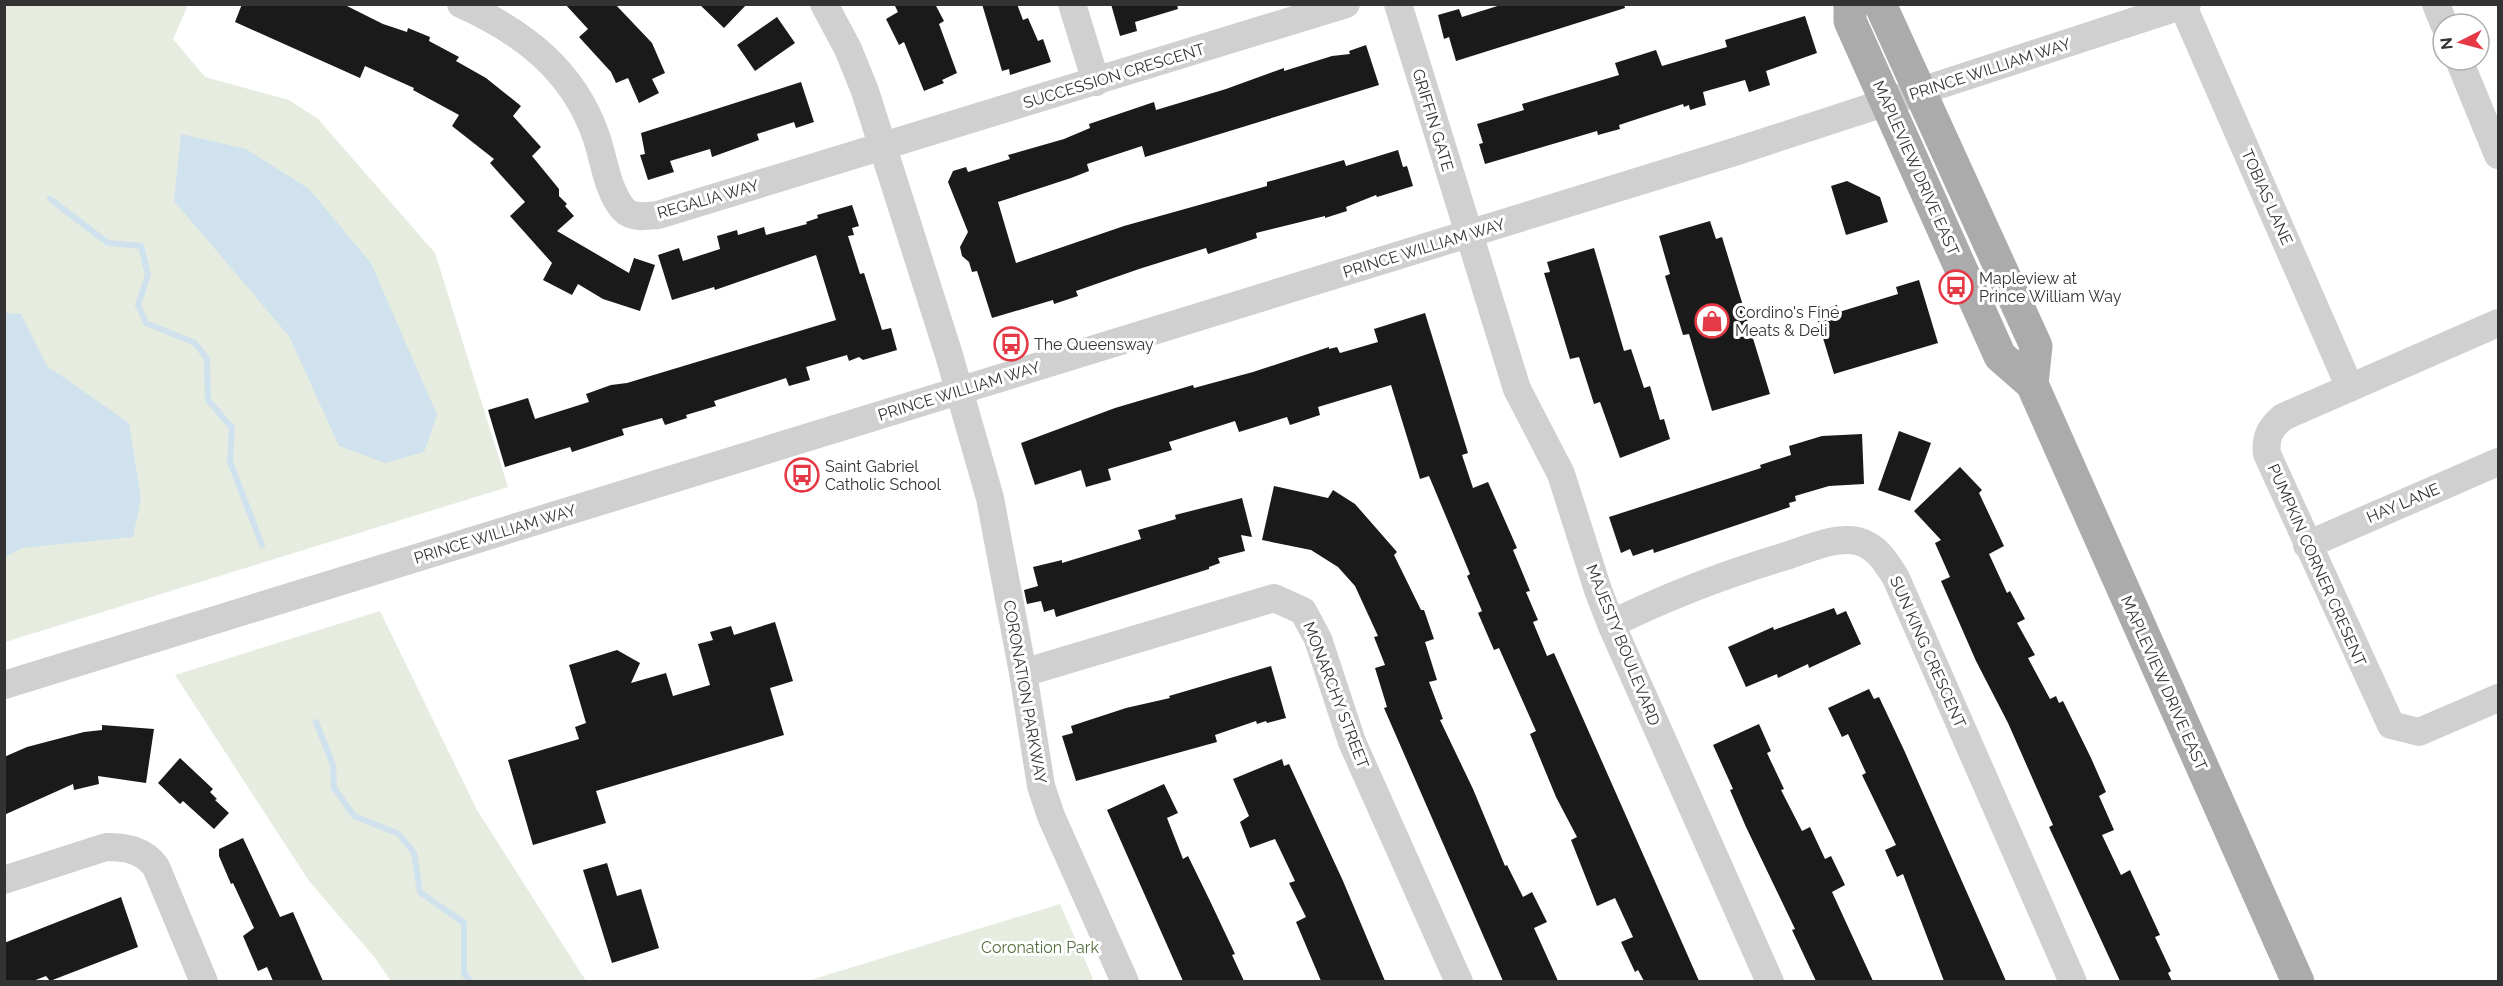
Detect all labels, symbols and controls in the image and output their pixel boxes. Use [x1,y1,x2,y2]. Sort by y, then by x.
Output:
north arrow [2431,12,2491,72]
street label: PRINCE WILLIAM WAY [1907,34,2074,104]
text: N [2436,36,2457,51]
street label: SUCCESSION CRESCENT [1021,39,1207,113]
street label: GRIFFIN GATE [1408,67,1458,174]
street label: MAPLEVIEW DRIVE EAST [1869,78,1963,258]
street label: TOBIAS LANE [2237,146,2297,248]
street label: REGALIA WAY [655,175,762,223]
street label: PRINCE WILLIAM WAY [1341,214,1508,282]
bus stop icon: Mapleview at Prince William Way [1938,269,1974,305]
place label: Mapleview at Prince William Way [1979,269,2122,306]
shop icon: Cordino's Fine Meats & Deli [1694,303,1730,339]
place label: Cordino's Fine Meats & Deli [1735,303,1839,340]
bus stop icon: The Queensway [993,326,1029,362]
place label: The Queensway [1034,335,1154,354]
street label: PRINCE WILLIAM WAY [876,357,1043,425]
bus stop icon: Saint Gabriel Catholic School [784,457,820,493]
place label: Saint Gabriel Catholic School [825,457,941,494]
street label: PUMPKIN CORNER CRESENT [2264,461,2370,669]
street label: HAY LANE [2364,479,2443,527]
street label: PRINCE WILLIAM WAY [412,500,579,568]
street label: MAJESTY BOULEVARD [1582,562,1664,728]
street label: SUN KING CRESCENT [1886,573,1970,731]
street label: MAPLEVIEW DRIVE EAST [2117,593,2211,773]
street label: CORONATION PARKWAY [999,599,1051,786]
street label: MONARCHY STREET [1299,619,1373,771]
park label: Coronation Park [981,938,1099,957]

